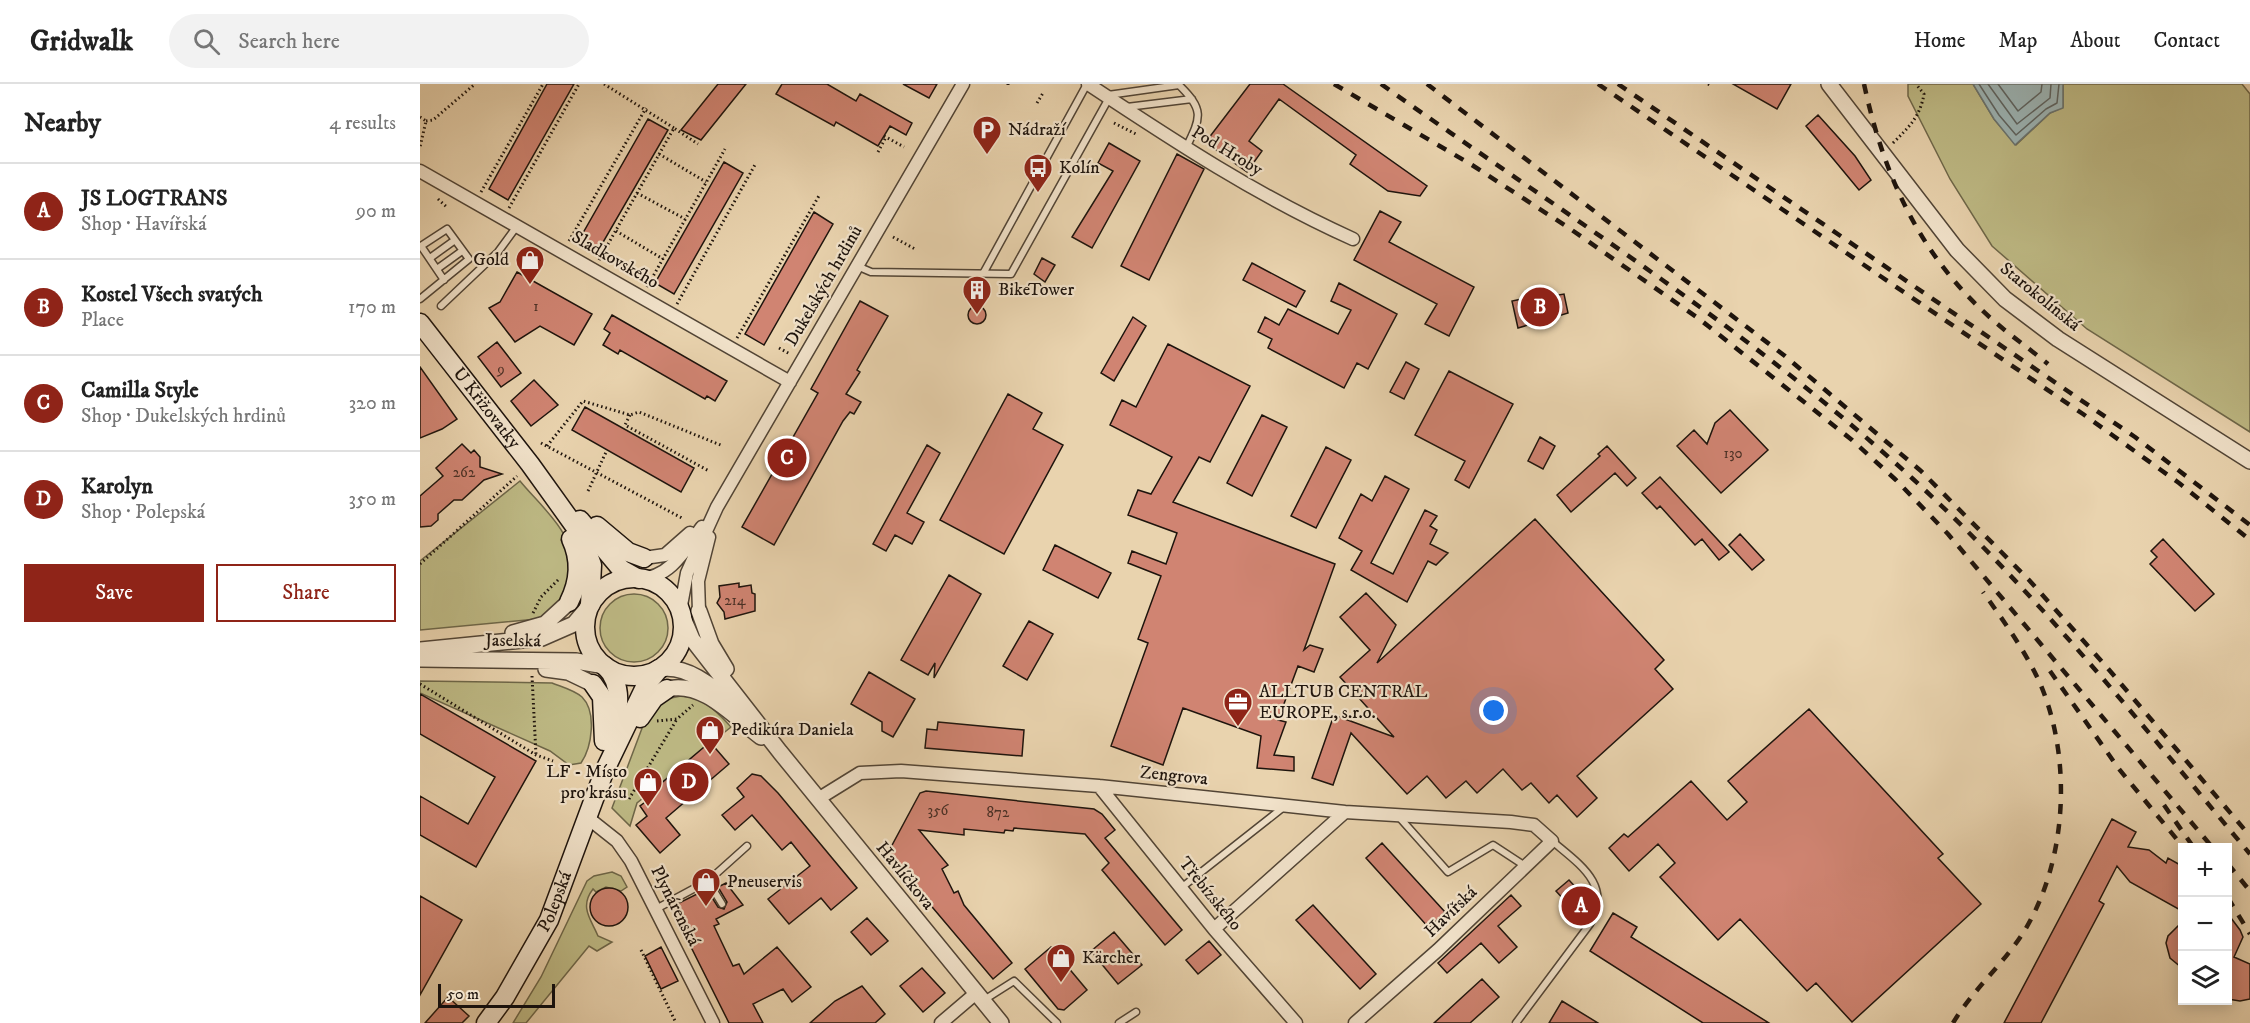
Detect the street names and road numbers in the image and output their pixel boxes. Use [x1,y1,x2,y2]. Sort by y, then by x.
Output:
street label: Pod Hroby [1187,121,1267,181]
street label: Dukelských hrdinů [781,221,868,350]
street label: Sladkovského [567,226,663,294]
street label: Starokolínská [1995,258,2085,337]
street label: U Křižovatky [448,363,525,454]
street label: Jaselská [483,629,541,652]
street label: Zengrova [1139,761,1209,791]
street label: Havlíčkova [871,838,939,915]
street label: Třebízského [1174,853,1247,936]
street label: Plynárenská [645,862,705,950]
street label: Polepská [533,868,577,936]
street label: Havířská [1420,881,1482,942]

